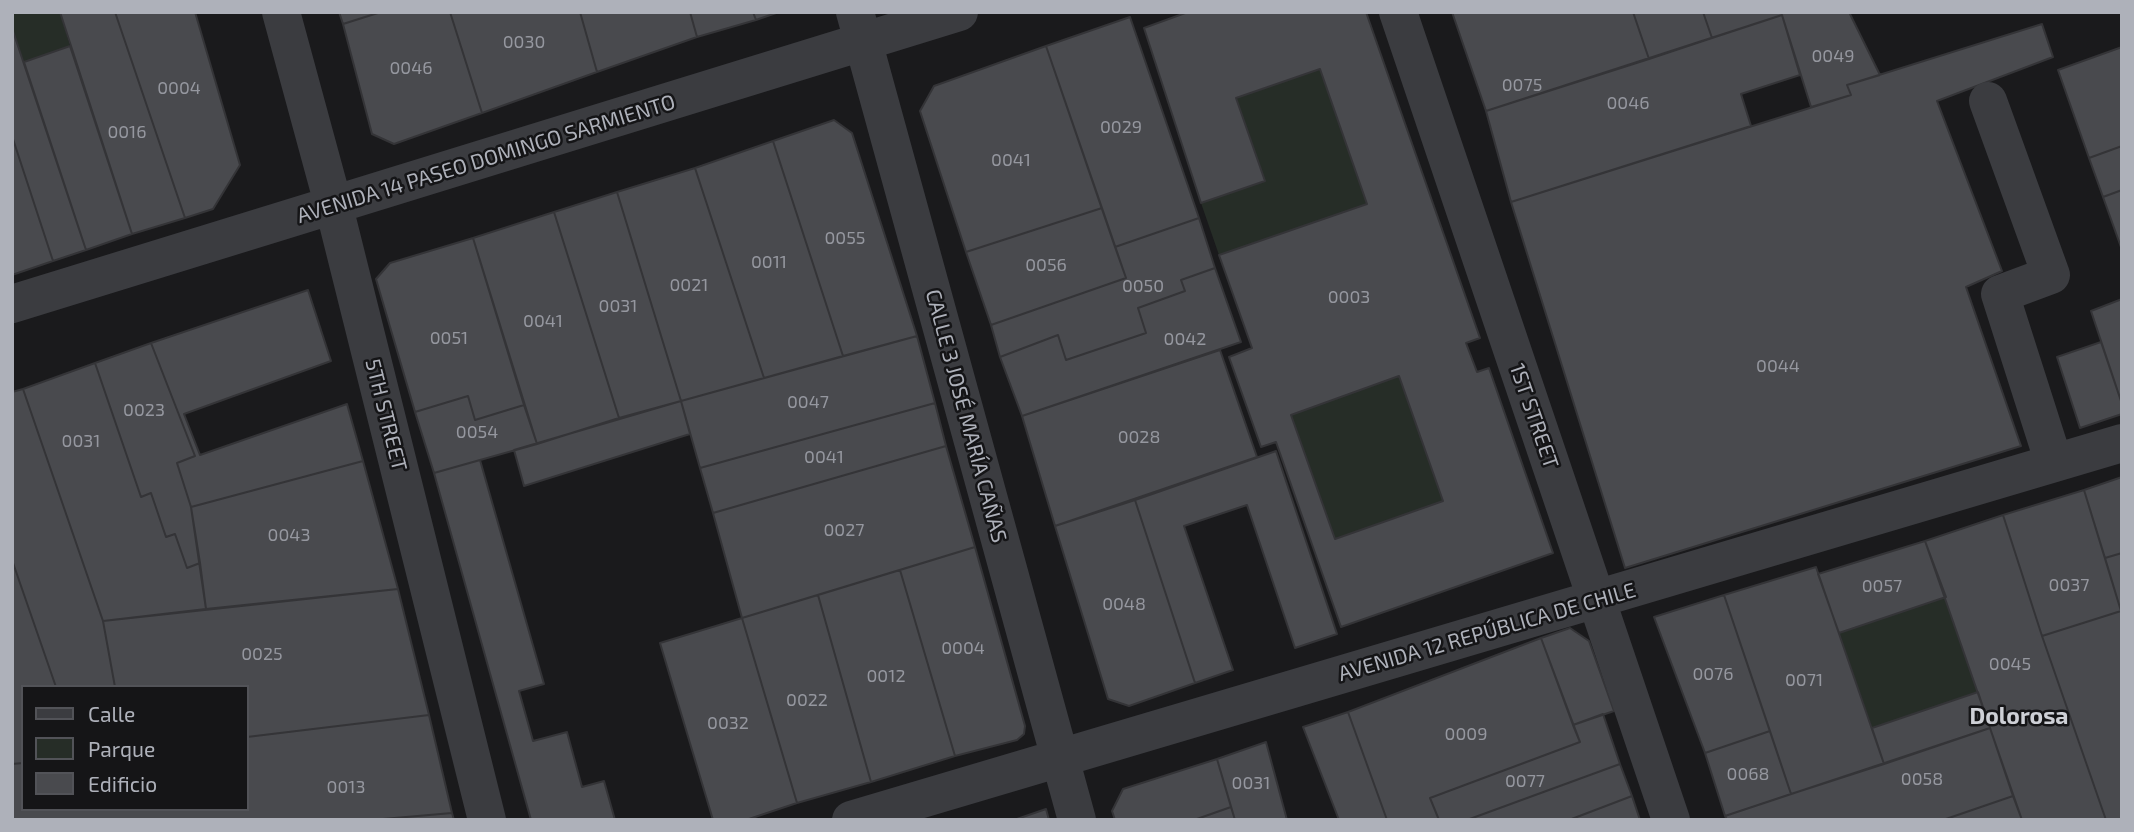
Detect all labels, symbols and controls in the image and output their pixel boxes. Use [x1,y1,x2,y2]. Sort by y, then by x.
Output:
house number: 0030 [503,31,545,53]
house number: 0049 [1811,45,1855,67]
house number: 0046 [389,57,433,79]
house number: 0075 [1502,74,1542,96]
house number: 0004 [157,77,201,99]
street label: AVENIDA 14 PASEO DOMINGO SARMIENTO [294,89,678,229]
house number: 0046 [1606,92,1650,114]
house number: 0029 [1100,116,1142,138]
house number: 0016 [107,121,147,143]
house number: 0041 [991,149,1031,171]
house number: 0055 [824,227,866,249]
house number: 0011 [751,251,787,273]
house number: 0056 [1025,254,1067,276]
house number: 0021 [670,274,708,296]
house number: 0050 [1122,275,1164,297]
house number: 0003 [1328,286,1370,308]
street label: CALLE 3 JOSÉ MARÍA CAÑAS [920,287,1012,545]
house number: 0031 [599,295,637,317]
house number: 0041 [523,310,563,332]
house number: 0051 [430,327,468,349]
house number: 0042 [1164,328,1206,350]
house number: 0044 [1756,355,1800,377]
street label: 5TH STREET [360,356,412,474]
street label: 1ST STREET [1504,360,1564,472]
house number: 0047 [787,391,829,413]
house number: 0023 [123,399,165,421]
house number: 0054 [456,421,498,443]
house number: 0028 [1118,426,1160,448]
house number: 0031 [62,430,100,452]
house number: 0041 [804,446,844,468]
house number: 0027 [823,519,865,541]
house number: 0043 [268,524,310,546]
house number: 0037 [2049,574,2089,596]
house number: 0057 [1862,575,1902,597]
street label: AVENIDA 12 REPÚBLICA DE CHILE [1335,577,1639,687]
house number: 0048 [1102,593,1146,615]
house number: 0004 [941,637,985,659]
house number: 0025 [241,643,283,665]
house number: 0045 [1989,653,2031,675]
house number: 0076 [1692,663,1734,685]
house number: 0012 [867,665,905,687]
house number: 0071 [1785,669,1823,691]
legend [21,685,248,811]
house number: 0022 [786,689,828,711]
text: Calle [88,701,135,726]
district label: Dolorosa [1970,702,2068,730]
house number: 0032 [707,712,749,734]
house number: 0009 [1445,723,1487,745]
text: Parque [88,736,155,761]
house number: 0068 [1727,763,1769,785]
house number: 0058 [1901,768,1943,790]
house number: 0077 [1505,770,1545,792]
text: Edificio [88,771,157,796]
house number: 0031 [1232,772,1270,794]
house number: 0013 [327,776,365,798]

